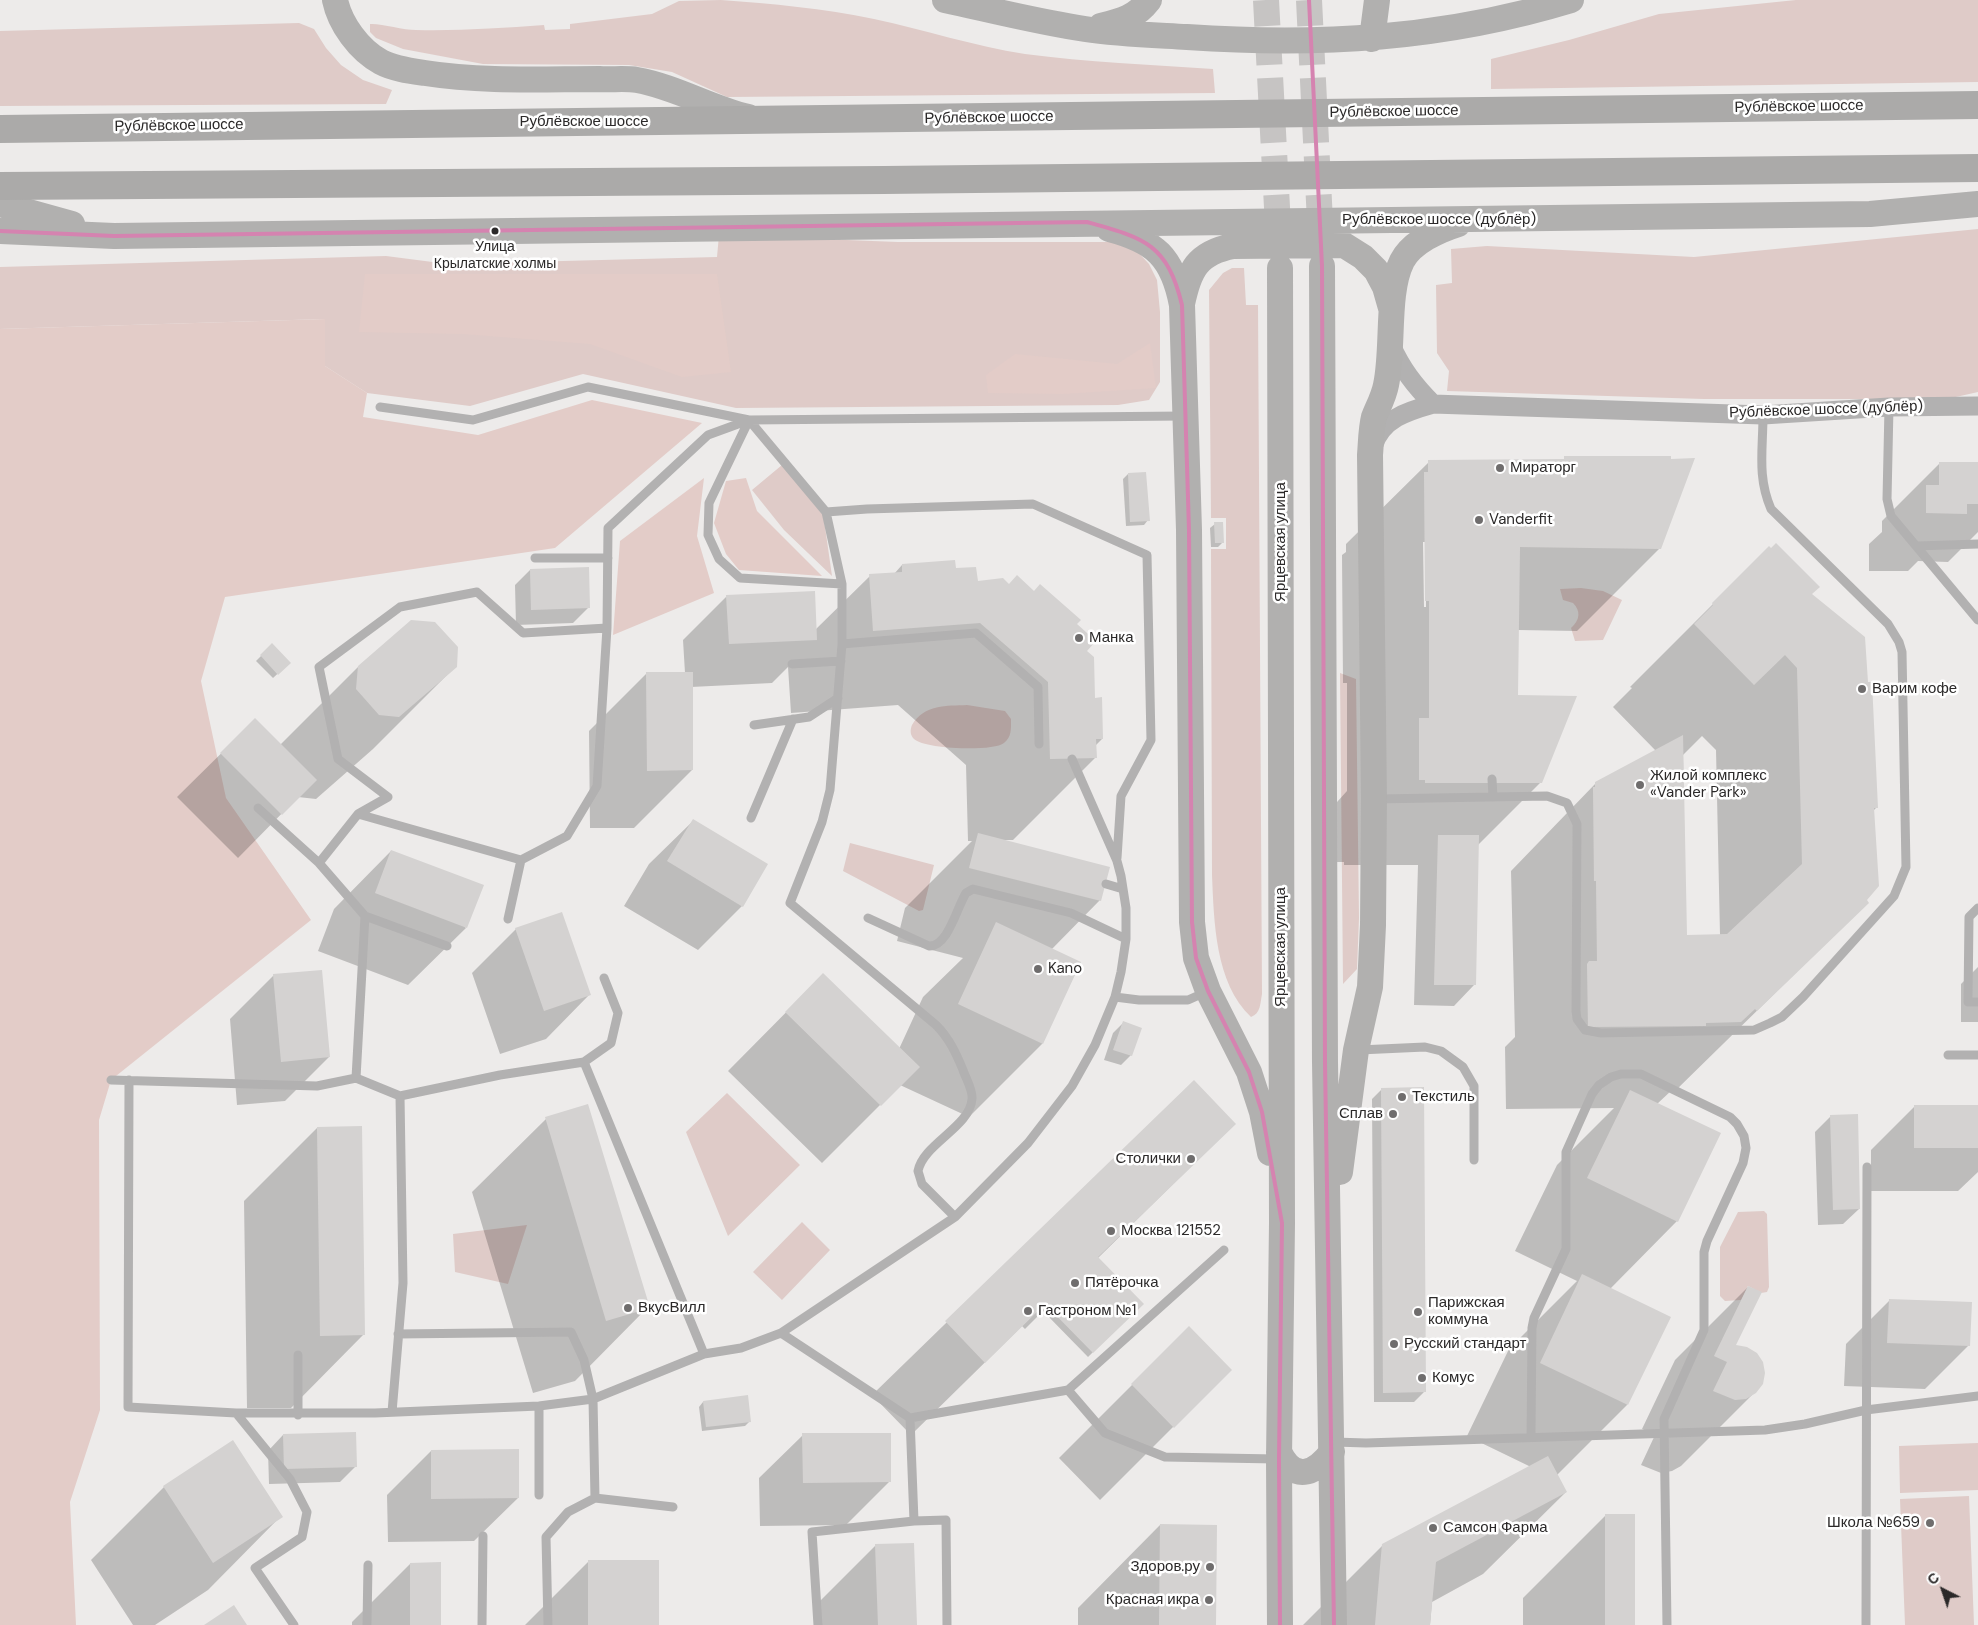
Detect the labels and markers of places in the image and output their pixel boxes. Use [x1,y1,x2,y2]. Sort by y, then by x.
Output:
marker: Улица Крылатские холмы [490,226,500,236]
place label: Улица Крылатские холмы [434,239,556,272]
place label: Мираторг [1510,459,1576,477]
marker: Мираторг [1494,462,1506,474]
place label: Vanderfit [1489,511,1553,529]
marker: Vanderfit [1473,514,1485,526]
place label: Манка [1089,629,1134,647]
marker: Манка [1073,632,1085,644]
place label: Варим кофе [1872,680,1957,698]
marker: Варим кофе [1856,683,1868,695]
place label: Жилой комплекс «Vander Park» [1650,767,1767,802]
marker: Жилой комплекс «Vander Park» [1634,779,1646,791]
place label: Kano [1048,960,1082,978]
marker: Kano [1032,963,1044,975]
place label: Текстиль [1412,1088,1475,1106]
marker: Текстиль [1396,1091,1408,1103]
place label: Сплав [1339,1105,1383,1123]
marker: Сплав [1387,1108,1399,1120]
place label: Столички [1116,1150,1181,1168]
marker: Столички [1185,1153,1197,1165]
place label: Москва 121552 [1121,1222,1221,1240]
marker: Москва 121552 [1105,1225,1117,1237]
place label: Пятёрочка [1085,1274,1159,1292]
marker: Пятёрочка [1069,1277,1081,1289]
place label: Парижская коммуна [1428,1294,1505,1329]
place label: ВкусВилл [638,1299,705,1317]
marker: ВкусВилл [622,1302,634,1314]
place label: Гастроном №1 [1038,1302,1136,1320]
marker: Гастроном №1 [1022,1305,1034,1317]
marker: Парижская коммуна [1412,1306,1424,1318]
place label: Русский стандарт [1404,1335,1526,1353]
marker: Русский стандарт [1388,1338,1400,1350]
place label: Комус [1432,1369,1474,1387]
marker: Комус [1416,1372,1428,1384]
place label: Школа №659 [1827,1514,1920,1532]
marker: Школа №659 [1924,1517,1936,1529]
place label: Самсон Фарма [1443,1519,1548,1537]
marker: Самсон Фарма [1427,1522,1439,1534]
place label: Здоров.ру [1131,1558,1200,1576]
marker: Здоров.ру [1204,1561,1216,1573]
place label: Красная икра [1106,1591,1199,1609]
marker: Красная икра [1203,1594,1215,1606]

